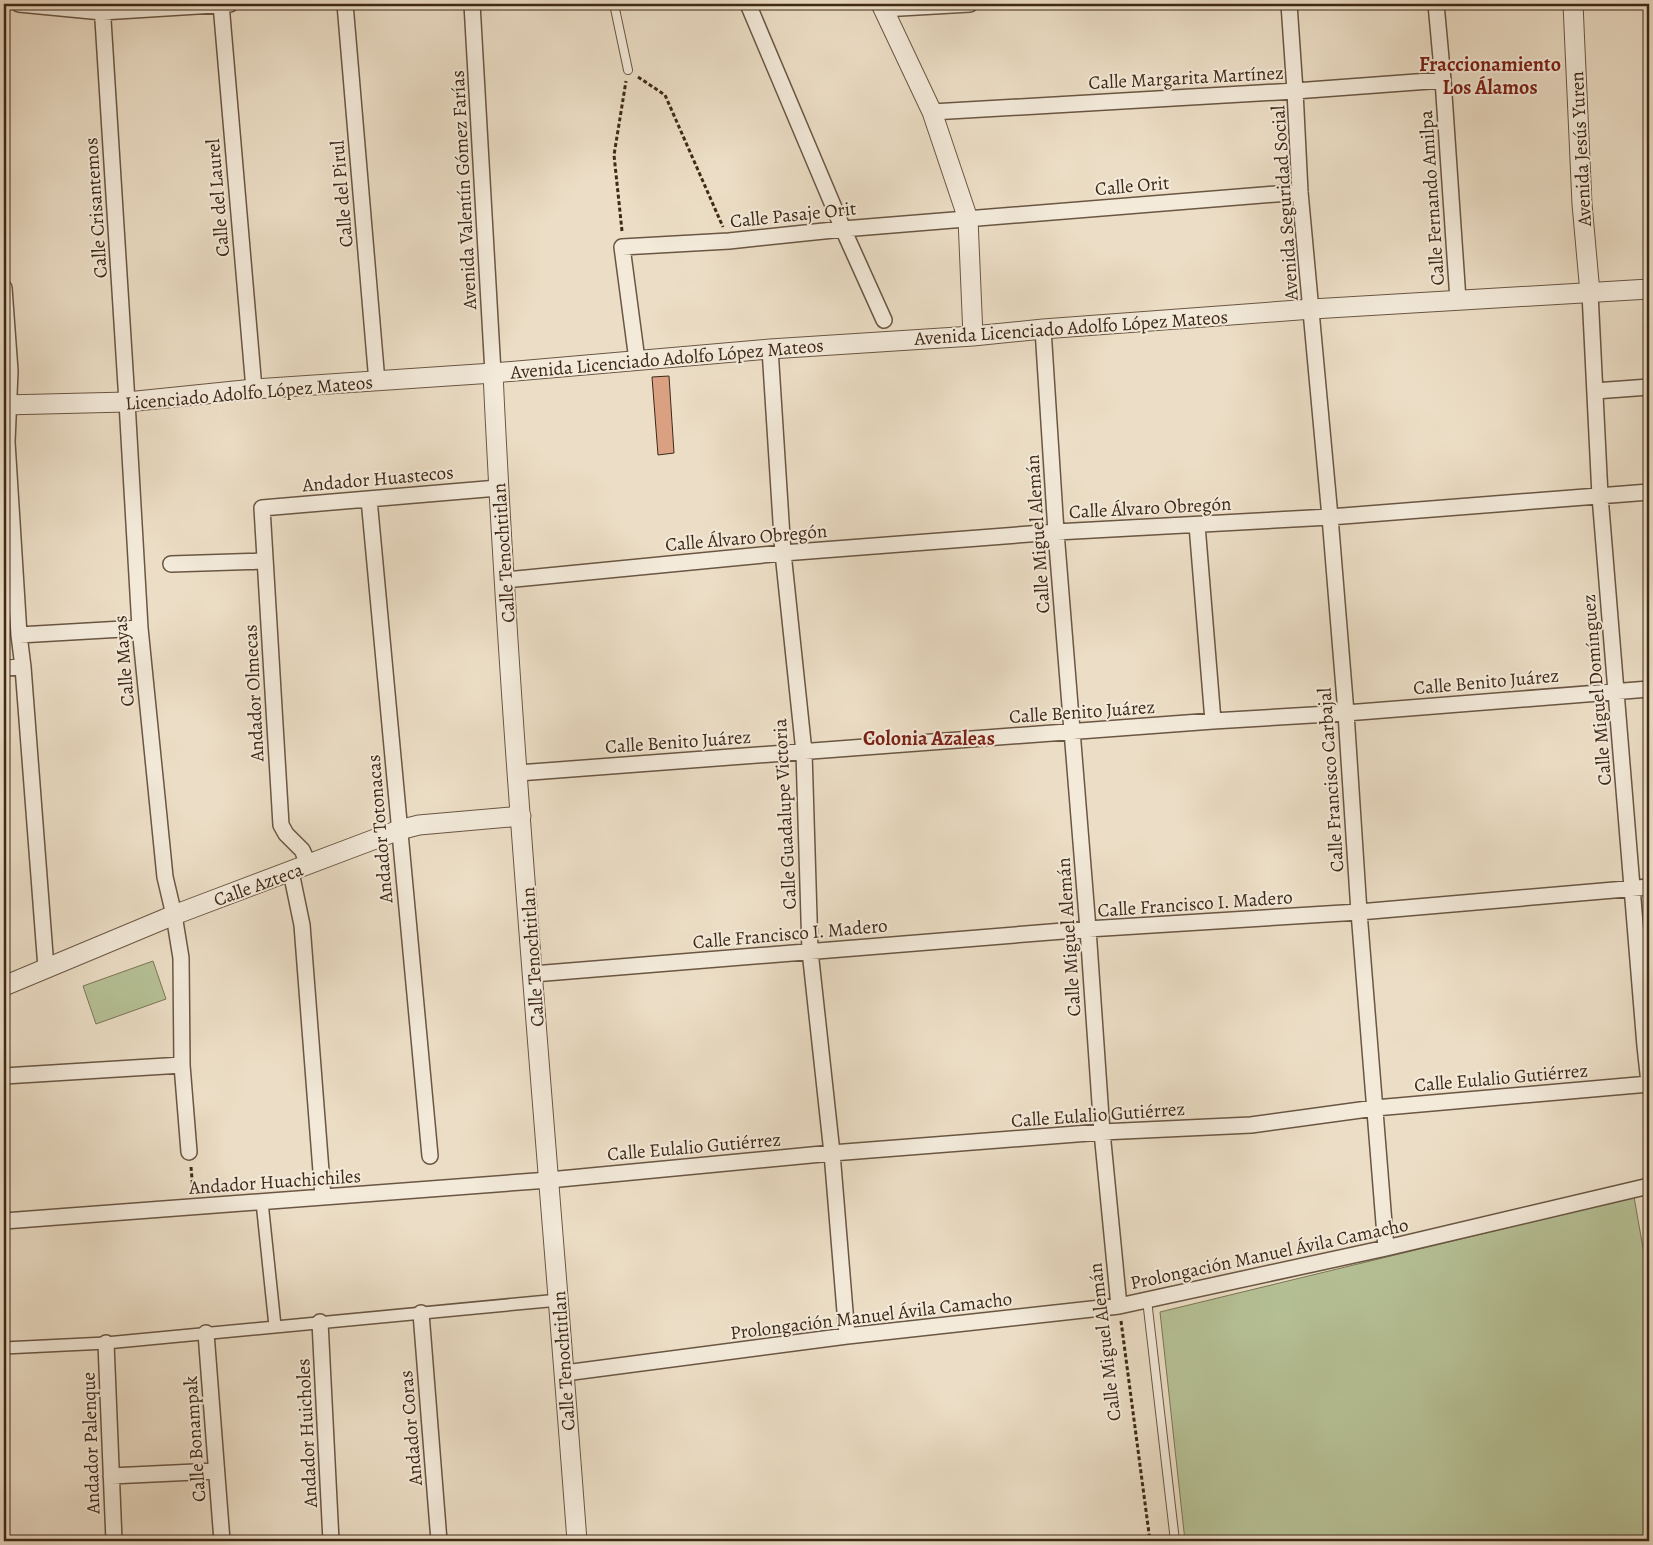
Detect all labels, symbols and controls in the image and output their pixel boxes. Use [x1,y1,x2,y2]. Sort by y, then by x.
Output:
district label: Fraccionamiento Los Álamos [1419,51,1561,101]
street label: Calle Margarita Martínez [1088,60,1284,96]
street label: Avenida Valentín Gómez Farías [445,70,483,311]
street label: Avenida Jesús Yuren [1564,71,1598,228]
street label: Avenida Seguridad Social [1265,104,1305,302]
street label: Calle Fernando Amilpa [1413,109,1451,286]
street label: Calle Crisantemos [78,137,114,279]
street label: Calle del Laurel [200,137,236,258]
street label: Calle del Pirul [324,139,360,248]
street label: Calle Orit [1094,170,1170,202]
street label: Calle Pasaje Orit [729,195,858,235]
street label: Avenida Licenciado Adolfo López Mateos [912,304,1229,352]
street label: Avenida Licenciado Adolfo López Mateos [508,332,825,386]
street label: Licenciado Adolfo López Mateos [124,369,374,417]
street label: Calle Miguel Alemán [1019,454,1057,614]
street label: Andador Huastecos [300,459,455,499]
street label: Calle Tenochtitlan [486,482,522,624]
street label: Calle Álvaro Obregón [1068,491,1232,525]
street label: Calle Álvaro Obregón [664,518,828,558]
street label: Calle Miguel Domínguez [1576,593,1618,787]
street label: Calle Mayas [107,614,141,708]
street label: Andador Olmecas [237,624,271,763]
street label: Calle Benito Juárez [1412,663,1560,701]
street label: Calle Francisco Carbajal [1312,686,1350,873]
street label: Calle Benito Juárez [1008,694,1156,730]
street label: Calle Guadalupe Victoria [767,718,803,910]
street label: Calle Benito Juárez [604,724,752,760]
district label: Colonia Azaleas [863,725,995,752]
street label: Andador Totonacas [361,754,400,905]
street label: Calle Azteca [210,857,307,913]
street label: Calle Miguel Alemán [1050,857,1088,1017]
street label: Calle Francisco I. Madero [1097,884,1294,924]
street label: Calle Tenochtitlan [515,886,551,1028]
street label: Calle Francisco I. Madero [692,913,889,955]
street label: Calle Eulalio Gutiérrez [1413,1057,1589,1099]
street label: Calle Eulalio Gutiérrez [1010,1096,1186,1134]
street label: Calle Eulalio Gutiérrez [606,1126,782,1168]
street label: Andador Huachichiles [187,1163,362,1201]
street label: Prolongación Manuel Ávila Camacho [1128,1212,1411,1296]
street label: Calle Miguel Alemán [1082,1261,1128,1422]
street label: Prolongación Manuel Ávila Camacho [729,1286,1014,1346]
street label: Calle Tenochtitlan [546,1290,582,1432]
street label: Andador Huicholes [290,1358,324,1509]
street label: Andador Coras [393,1369,429,1488]
street label: Andador Palenque [76,1372,107,1515]
street label: Calle Bonampak [178,1374,212,1503]

